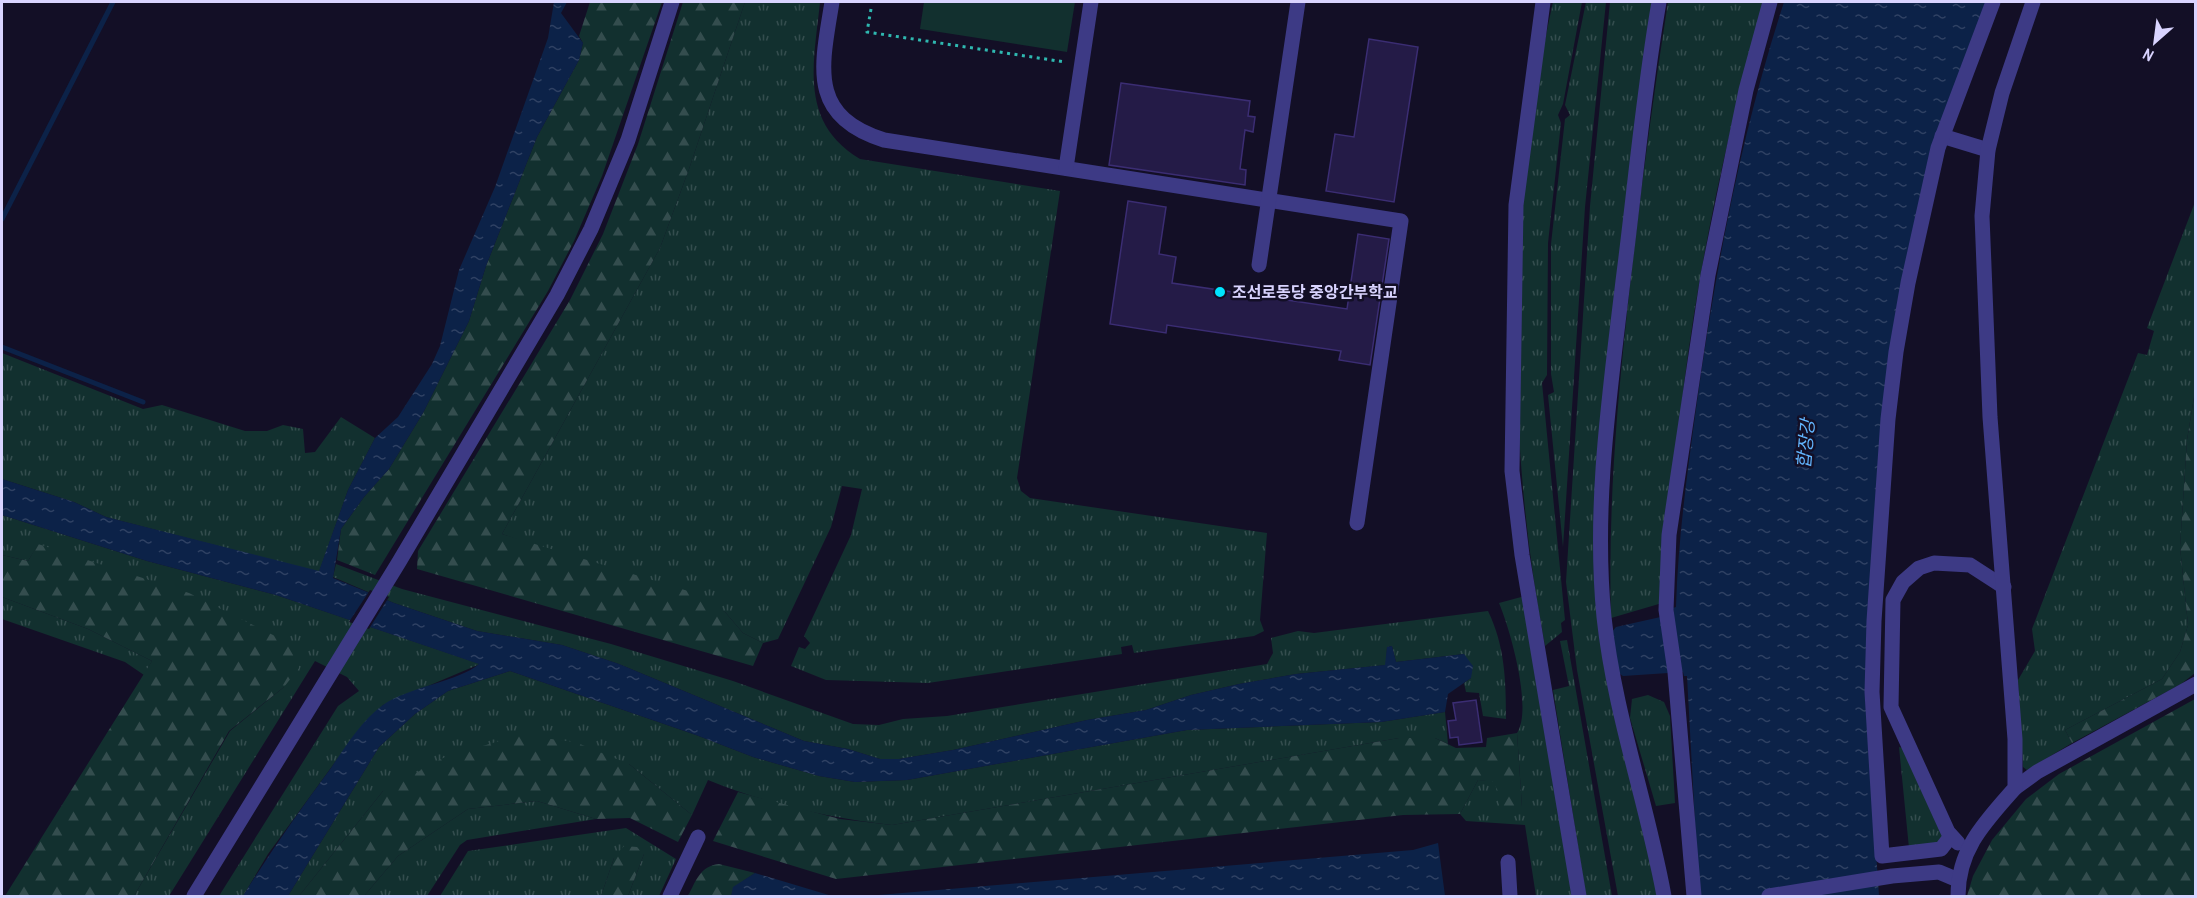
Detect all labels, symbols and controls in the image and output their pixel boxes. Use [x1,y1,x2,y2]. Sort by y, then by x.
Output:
north arrow [2125,12,2185,72]
text: N [2139,43,2157,67]
place label: 조선로동당 중앙간부학교 [1232,281,1398,303]
marker: 조선로동당 중앙간부학교 [1213,285,1227,299]
water label: 합장강 [1791,416,1820,470]

